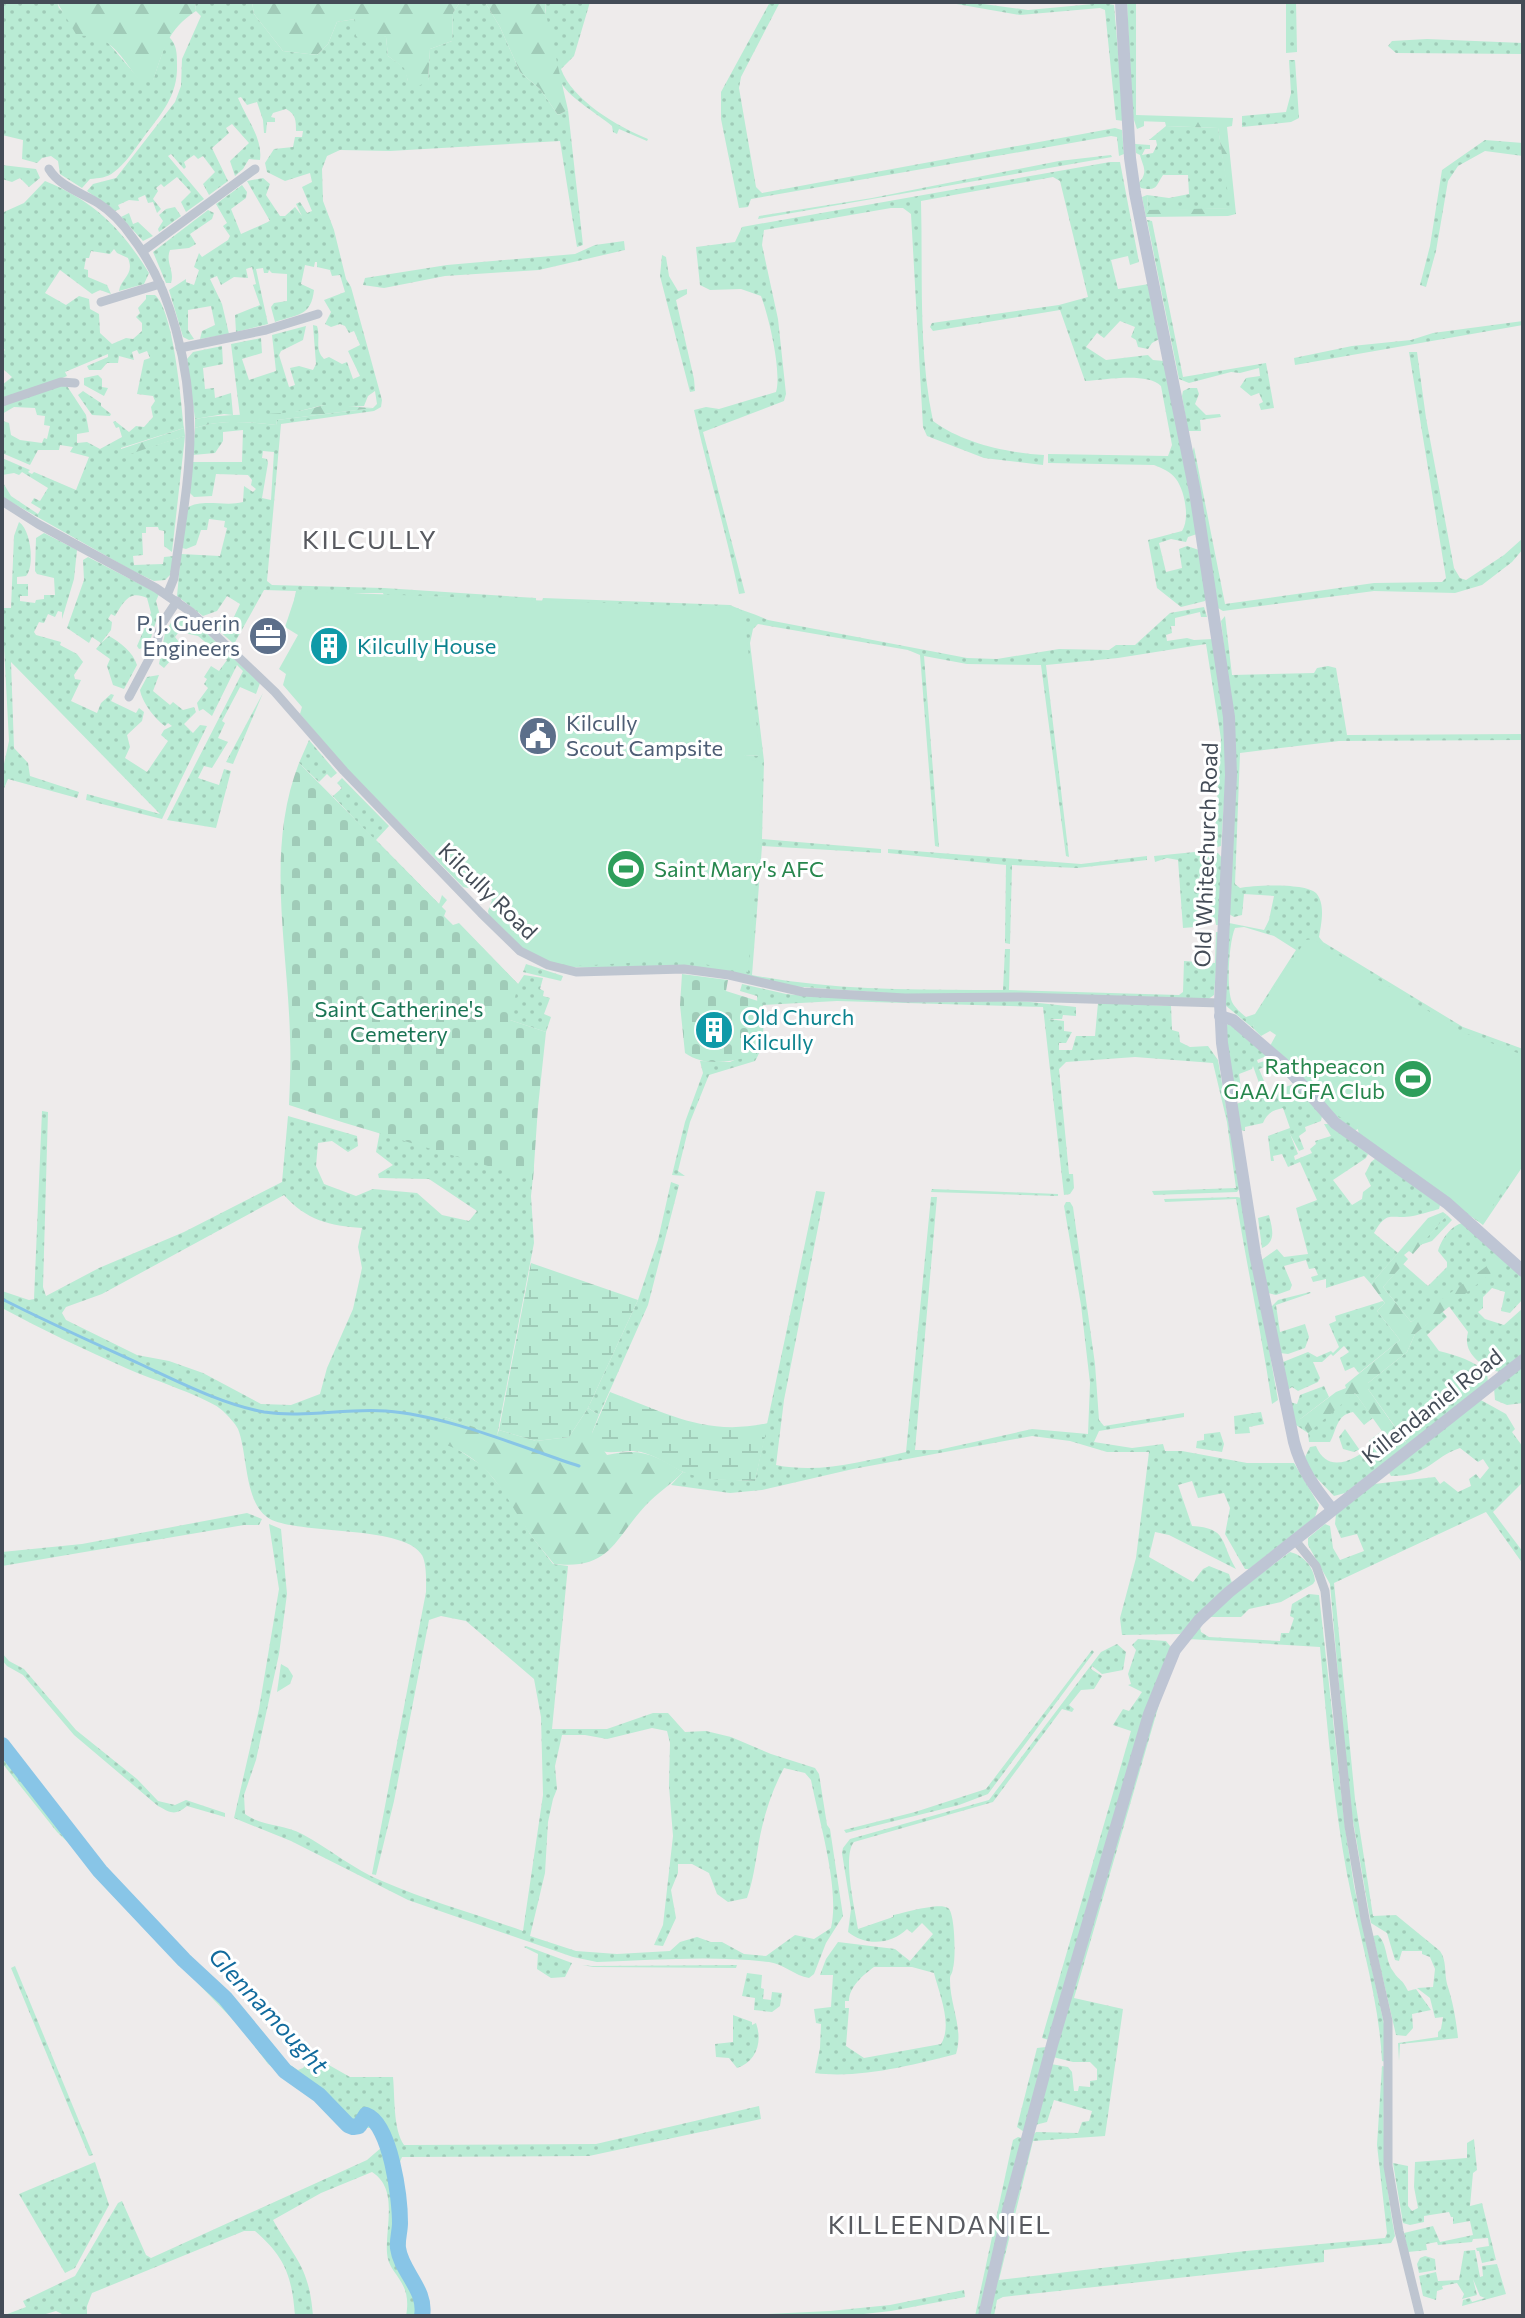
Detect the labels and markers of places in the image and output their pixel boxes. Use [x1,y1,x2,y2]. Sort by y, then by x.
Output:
place label: P. J. Guerin Engineers [136,609,240,661]
office icon: P. J. Guerin Engineers [247,615,289,657]
building icon: Kilcully House [308,625,350,667]
place label: Kilcully House [357,632,496,659]
place label: Kilcully Scout Campsite [566,709,723,761]
public building icon: Kilcully Scout Campsite [517,715,559,757]
sports icon: Saint Mary's AFC [605,848,647,890]
place label: Saint Mary's AFC [654,855,824,882]
place label: Old Church Kilcully [742,1003,854,1055]
building icon: Old Church Kilcully [693,1009,735,1051]
place label: Rathpeacon GAA/LGFA Club [1223,1052,1385,1104]
sports icon: Rathpeacon GAA/LGFA Club [1392,1058,1434,1100]

